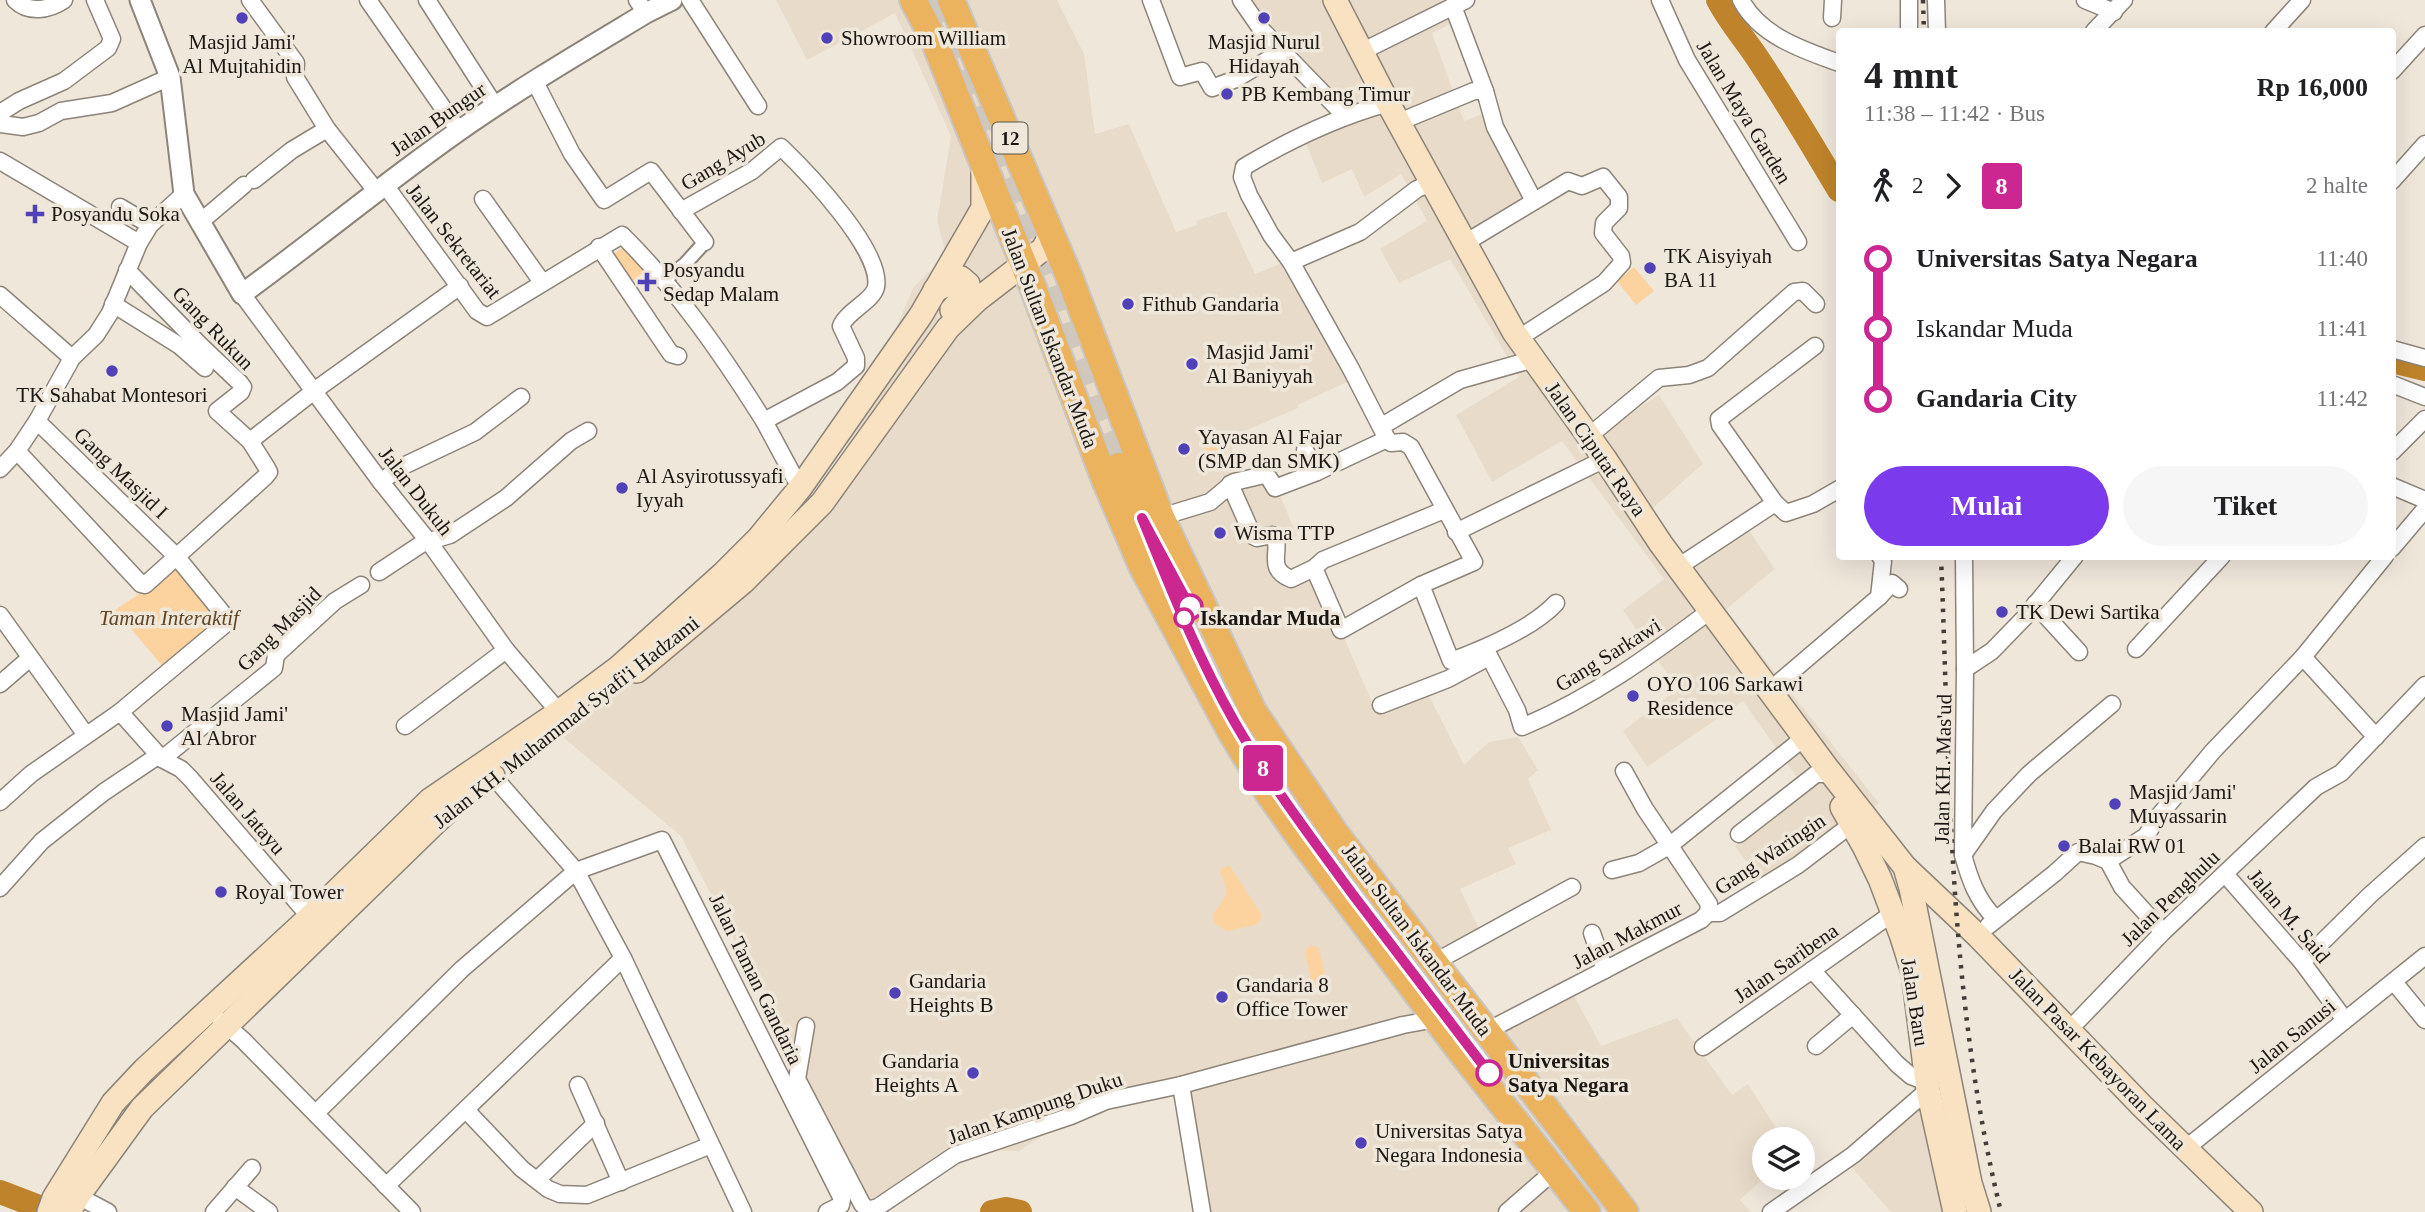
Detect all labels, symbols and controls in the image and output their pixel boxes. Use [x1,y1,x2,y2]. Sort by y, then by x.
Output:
marker: Masjid Jami' Al Mujtahidin [234,10,250,26]
marker: Masjid Nurul Hidayah [1256,10,1272,26]
place label: Showroom William [841,26,1006,50]
place label: Masjid Jami' Al Mujtahidin [182,30,302,78]
marker: Showroom William [819,30,835,46]
place label: Masjid Nurul Hidayah [1208,30,1320,78]
street label: Jalan Maya Garden [1692,36,1797,189]
text: 4 mnt [1864,54,1958,96]
text: Rp 16,000 [2257,73,2368,102]
street label: Jalan Bungur [385,77,491,161]
place label: PB Kembang Timur [1241,82,1410,106]
marker: PB Kembang Timur [1219,86,1235,102]
text: 11:38 – 11:42 · Bus [1864,101,2045,126]
road number: 12 [992,122,1028,154]
street label: Gang Ayub [676,126,770,196]
icon: walk [1864,167,1902,205]
icon: forward [1934,167,1972,205]
text: 2 [1912,173,1924,198]
text: 8 [1996,173,2008,199]
text: 2 halte [2306,173,2368,198]
street label: Jalan Sekretariat [402,179,506,303]
place label: Posyandu Soka [51,202,181,226]
marker: Posyandu Soka [25,204,45,224]
street label: Jalan Sultan Iskandar Muda [997,225,1103,452]
place label: TK Aisyiyah BA 11 [1664,244,1772,292]
text: Universitas Satya Negara [1916,244,2198,273]
text: 11:40 [2316,246,2368,271]
place label: Posyandu Sedap Malam [663,258,779,306]
marker: TK Aisyiyah BA 11 [1642,260,1658,276]
marker: Posyandu Sedap Malam [637,272,657,292]
street label: Gang Rukun [167,281,259,375]
place label: Fithub Gandaria [1142,292,1280,316]
marker: Fithub Gandaria [1120,296,1136,312]
text: Iskandar Muda [1916,314,2073,343]
text: 11:41 [2316,316,2368,341]
place label: Masjid Jami' Al Baniyyah [1206,340,1313,388]
marker: Masjid Jami' Al Baniyyah [1184,356,1200,372]
marker: TK Sahabat Montesori [104,363,120,379]
street label: Jalan Ciputat Raya [1541,377,1652,521]
place label: TK Sahabat Montesori [16,383,208,407]
text: Gandaria City [1916,384,2077,413]
text: 11:42 [2316,386,2368,411]
street label: Gang Masjid I [69,422,173,524]
place label: Yayasan Al Fajar (SMP dan SMK) [1198,425,1342,473]
marker: Yayasan Al Fajar (SMP dan SMK) [1176,441,1192,457]
street label: Jalan Dukuh [374,442,458,540]
place label: Al Asyirotussyafi Iyyah [636,464,784,512]
button: Mulai [1864,466,2109,546]
button: Tiket [2123,466,2368,546]
marker: Al Asyirotussyafi Iyyah [614,480,630,496]
place label: Wisma TTP [1234,521,1335,545]
marker: Wisma TTP [1212,525,1228,541]
street label: Gang Masjid [232,582,326,676]
unlabelled marker [1177,594,1203,620]
place label: TK Dewi Sartika [2016,600,2160,624]
marker: TK Dewi Sartika [1994,604,2010,620]
park label: Taman Interaktif [99,606,242,630]
place label: Iskandar Muda [1200,606,1341,630]
marker: Iskandar Muda [1174,608,1194,628]
street label: Jalan KH. Muhammad Syafi'i Hadzami [428,611,704,833]
street label: Gang Sarkawi [1551,613,1665,697]
place label: OYO 106 Sarkawi Residence [1647,672,1803,720]
marker: OYO 106 Sarkawi Residence [1625,688,1641,704]
street label: Jalan KH. Mas'ud [1930,693,1956,844]
place label: Masjid Jami' Al Abror [181,702,288,750]
marker: Masjid Jami' Al Abror [159,718,175,734]
line badge: 8 [1240,745,1286,791]
text: 8 [1257,755,1269,781]
street label: Jalan Jatayu [205,767,291,860]
place label: Masjid Jami' Muyassarin [2129,780,2236,828]
marker: Masjid Jami' Muyassarin [2107,796,2123,812]
street label: Gang Waringin [1710,808,1830,900]
place label: Balai RW 01 [2078,834,2186,858]
marker: Balai RW 01 [2056,838,2072,854]
street label: Jalan Sultan Iskandar Muda [1337,839,1497,1041]
street label: Jalan Penghulu [2116,845,2225,951]
street label: Jalan M. Said [2243,864,2335,968]
place label: Royal Tower [235,880,343,904]
marker: Royal Tower [213,884,229,900]
street label: Jalan Taman Gandaria [704,890,808,1069]
street label: Jalan Makmur [1568,896,1686,974]
street label: Jalan Saribena [1729,918,1843,1008]
street label: Jalan Baru [1896,956,1934,1048]
street label: Jalan Pasar Kebayoran Lama [2005,963,2192,1156]
place label: Gandaria Heights B [909,969,994,1017]
place label: Gandaria 8 Office Tower [1236,973,1347,1021]
marker: Gandaria Heights B [887,985,903,1001]
marker: Gandaria 8 Office Tower [1214,989,1230,1005]
street label: Jalan Sanusi [2244,994,2340,1078]
place label: Gandaria Heights A [874,1049,960,1097]
place label: Universitas Satya Negara [1508,1049,1629,1097]
marker: Universitas Satya Negara [1476,1060,1502,1086]
marker: Gandaria Heights A [965,1065,981,1081]
street label: Jalan Kampung Duku [945,1067,1126,1149]
place label: Universitas Satya Negara Indonesia [1375,1119,1523,1167]
map controls [1752,1127,1815,1190]
button: layers [1752,1127,1815,1190]
marker: Universitas Satya Negara Indonesia [1353,1135,1369,1151]

